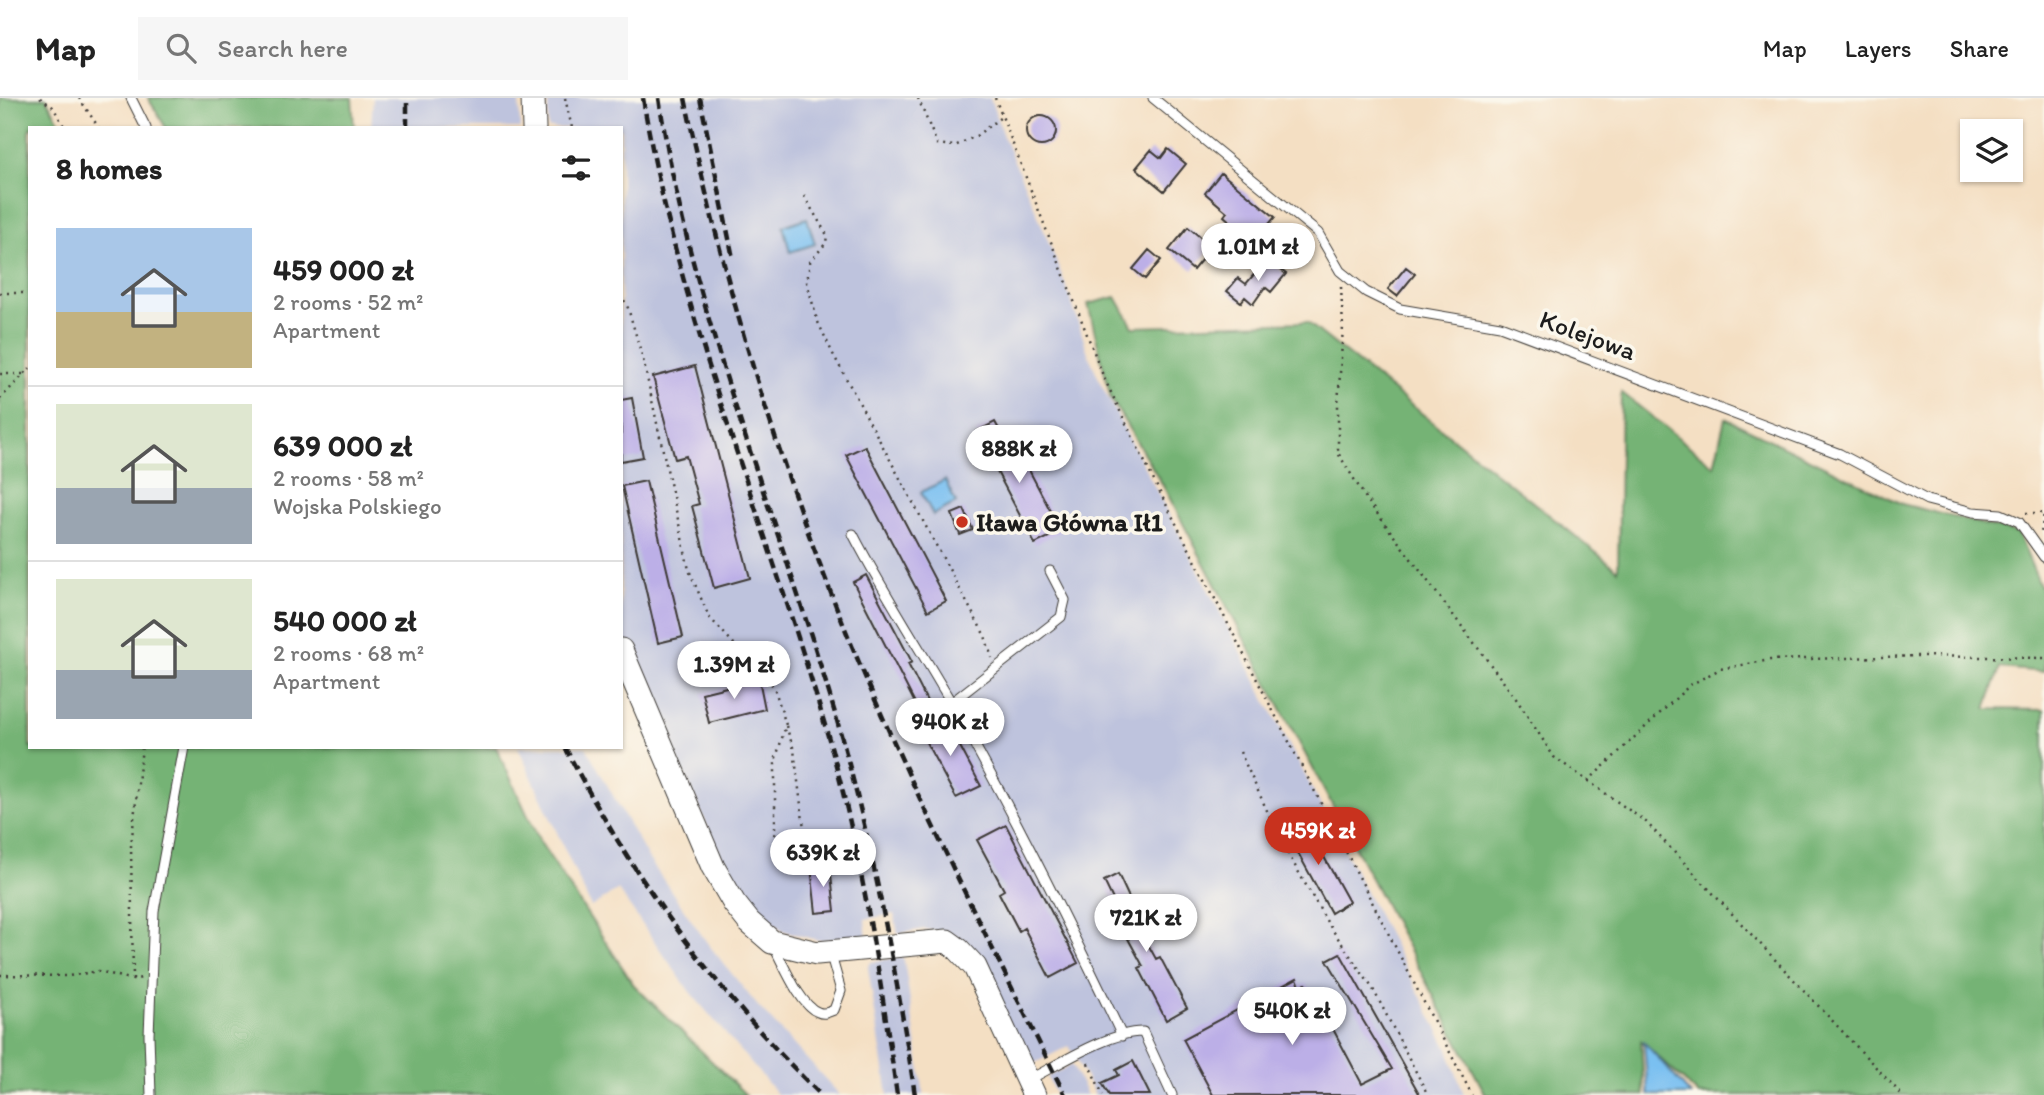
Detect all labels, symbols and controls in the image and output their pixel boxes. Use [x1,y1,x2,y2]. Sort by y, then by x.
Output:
search box [138,17,628,80]
text: Map [35,29,96,68]
icon: search [162,29,200,67]
text: Search here [218,32,348,64]
text: Map [1763,34,1807,63]
text: Layers [1845,34,1912,63]
text: Share [1950,34,2009,63]
map controls [1960,119,2023,182]
button: layers [1960,119,2023,182]
icon: filters [557,149,595,187]
text: 8 homes [56,150,163,187]
pin: 1.01M zł [1186,223,1330,283]
text: 1.01M zł [1217,232,1299,260]
text: 459 000 zł [273,251,414,288]
icon: home [112,256,196,340]
text: 2 rooms · 52 m² [273,288,423,316]
street label: Kolejowa [1535,303,1641,367]
text: Apartment [273,316,380,344]
pin: 888K zł [954,426,1084,485]
text: 639 000 zł [273,427,412,464]
icon: home [112,432,196,516]
text: 888K zł [982,434,1056,462]
text: 2 rooms · 58 m² [273,464,424,492]
text: Wojska Polskiego [273,492,442,520]
place label: Iława Główna Ił1 [976,506,1163,538]
marker: Iława Główna Ił1 [954,514,970,530]
text: 540 000 zł [273,602,417,639]
icon: home [112,607,196,691]
text: 2 rooms · 68 m² [273,639,424,667]
pin: 1.39M zł [662,642,806,701]
text: 1.39M zł [693,650,775,678]
text: Apartment [273,667,380,695]
pin: 940K zł [885,698,1015,758]
text: 940K zł [911,707,989,735]
pin: 459K zł [1253,808,1383,867]
text: 459K zł [1280,816,1356,844]
pin: 639K zł [758,830,888,889]
text: 639K zł [786,838,860,866]
pin: 721K zł [1081,894,1211,954]
text: 721K zł [1110,903,1182,931]
pin: 540K zł [1227,988,1357,1047]
text: 540K zł [1253,996,1331,1024]

